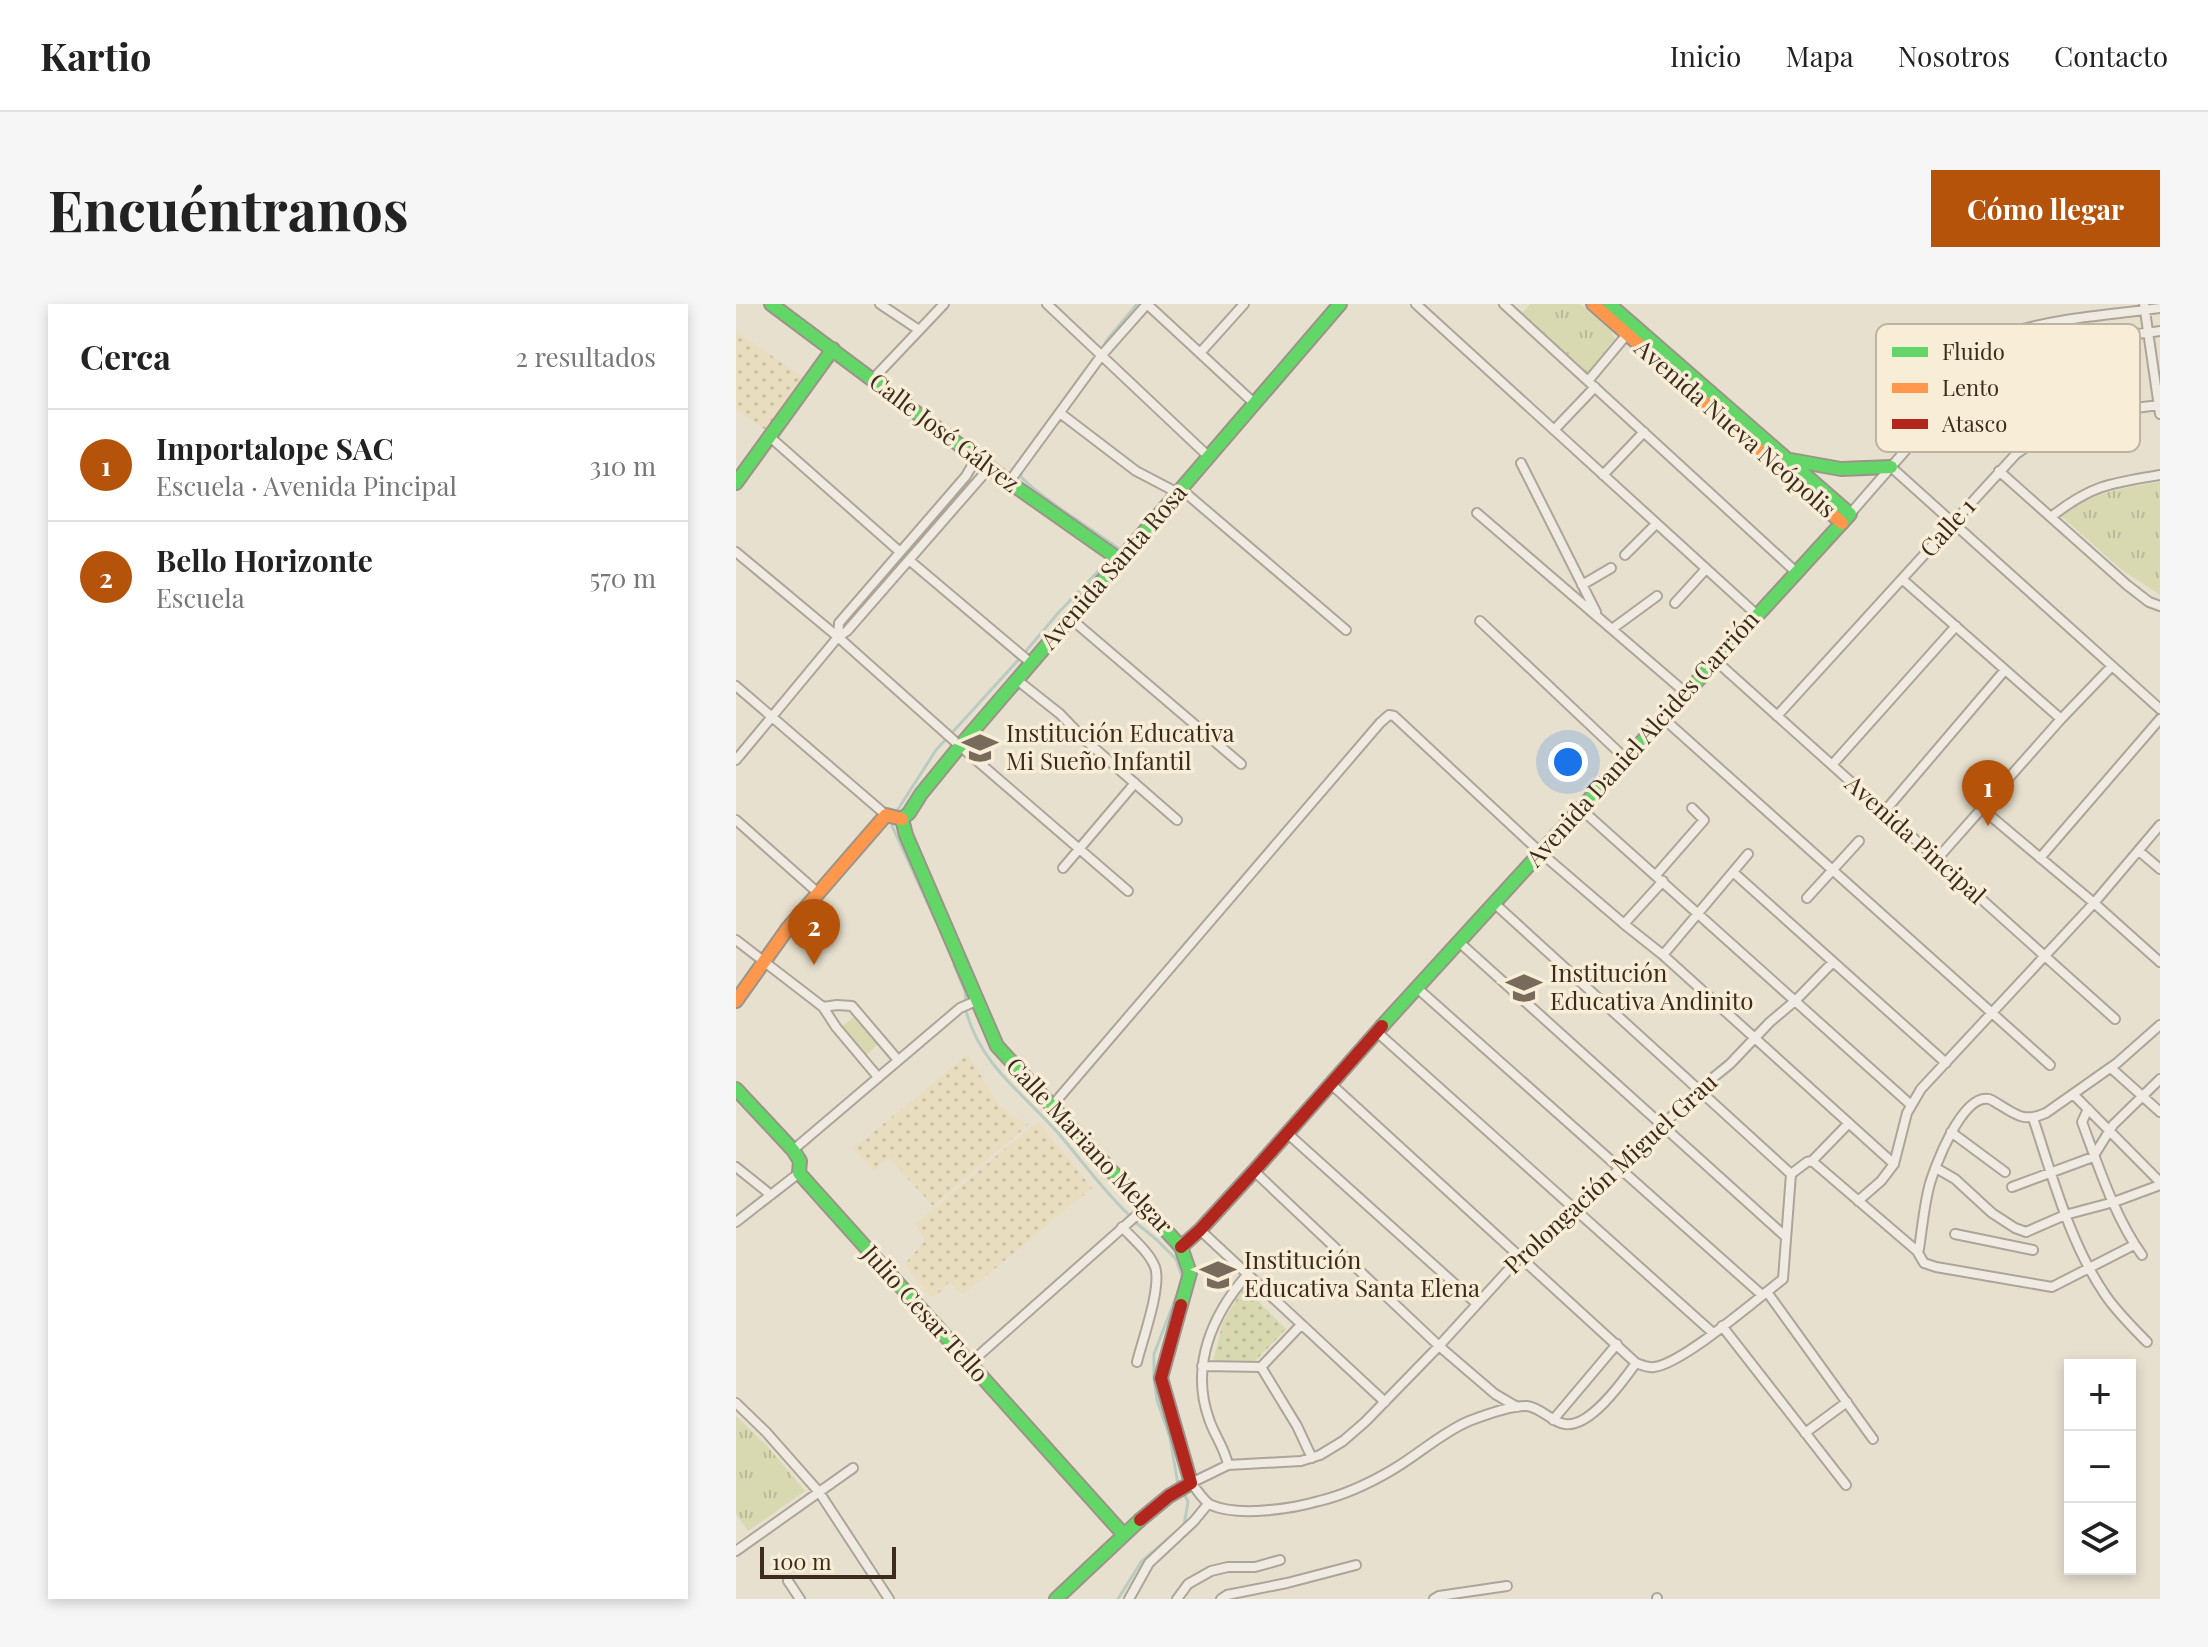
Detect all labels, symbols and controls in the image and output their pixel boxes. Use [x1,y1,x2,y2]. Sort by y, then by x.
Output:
text: Kartio [40,30,151,81]
text: Inicio [1670,37,1741,74]
text: Mapa [1785,37,1854,74]
text: Nosotros [1898,37,2010,74]
text: Contacto [2054,37,2168,74]
button: Cómo llegar [1931,170,2160,247]
text: Encuéntranos [48,171,409,246]
legend [1876,324,2140,452]
street label: Avenida Nueva Neópolis [1628,331,1844,524]
text: Cerca [80,333,171,379]
text: Fluido [1942,336,2005,366]
text: 2 resultados [516,339,656,374]
street label: Calle José Gálvez [864,364,1027,498]
text: Lento [1942,372,1999,402]
text: Atasco [1941,408,2007,438]
text: Importalope SAC [156,428,394,468]
text: 1 [101,448,111,483]
text: 310 m [589,448,656,483]
text: Escuela · Avenida Pincipal [156,468,457,503]
street label: Avenida Santa Rosa [1031,476,1193,656]
street label: Calle 1 [1912,490,1982,563]
text: Bello Horizonte [156,540,373,580]
text: 2 [99,560,113,595]
text: 570 m [589,560,656,595]
text: Escuela [156,580,245,615]
street label: Avenida Daniel Alcides Carrión [1517,603,1765,873]
place label: Institución Educativa Mi Sueño Infantil [1006,716,1235,776]
school or university icon: Institución Educativa Mi Sueño Infantil [961,729,999,767]
your location [1548,742,1588,782]
pin: 1 [1962,760,2014,826]
street label: Avenida Pincipal [1839,766,1993,910]
pin: 2 [788,899,840,965]
place label: Institución Educativa Andinito [1550,956,1754,1016]
school or university icon: Institución Educativa Andinito [1505,969,1543,1007]
street label: Calle Mariano Melgar [1000,1049,1181,1240]
street label: Prolongación Miguel Grau [1496,1065,1723,1280]
street label: Julio Cesar Tello [856,1237,997,1388]
place label: Institución Educativa Santa Elena [1244,1243,1480,1303]
school or university icon: Institución Educativa Santa Elena [1199,1256,1237,1294]
map controls [2064,1359,2136,1575]
button: + [2064,1359,2136,1431]
button: − [2064,1431,2136,1503]
button: layers [2064,1503,2136,1575]
scale bar [760,1543,896,1579]
text: 100 m [772,1546,832,1576]

